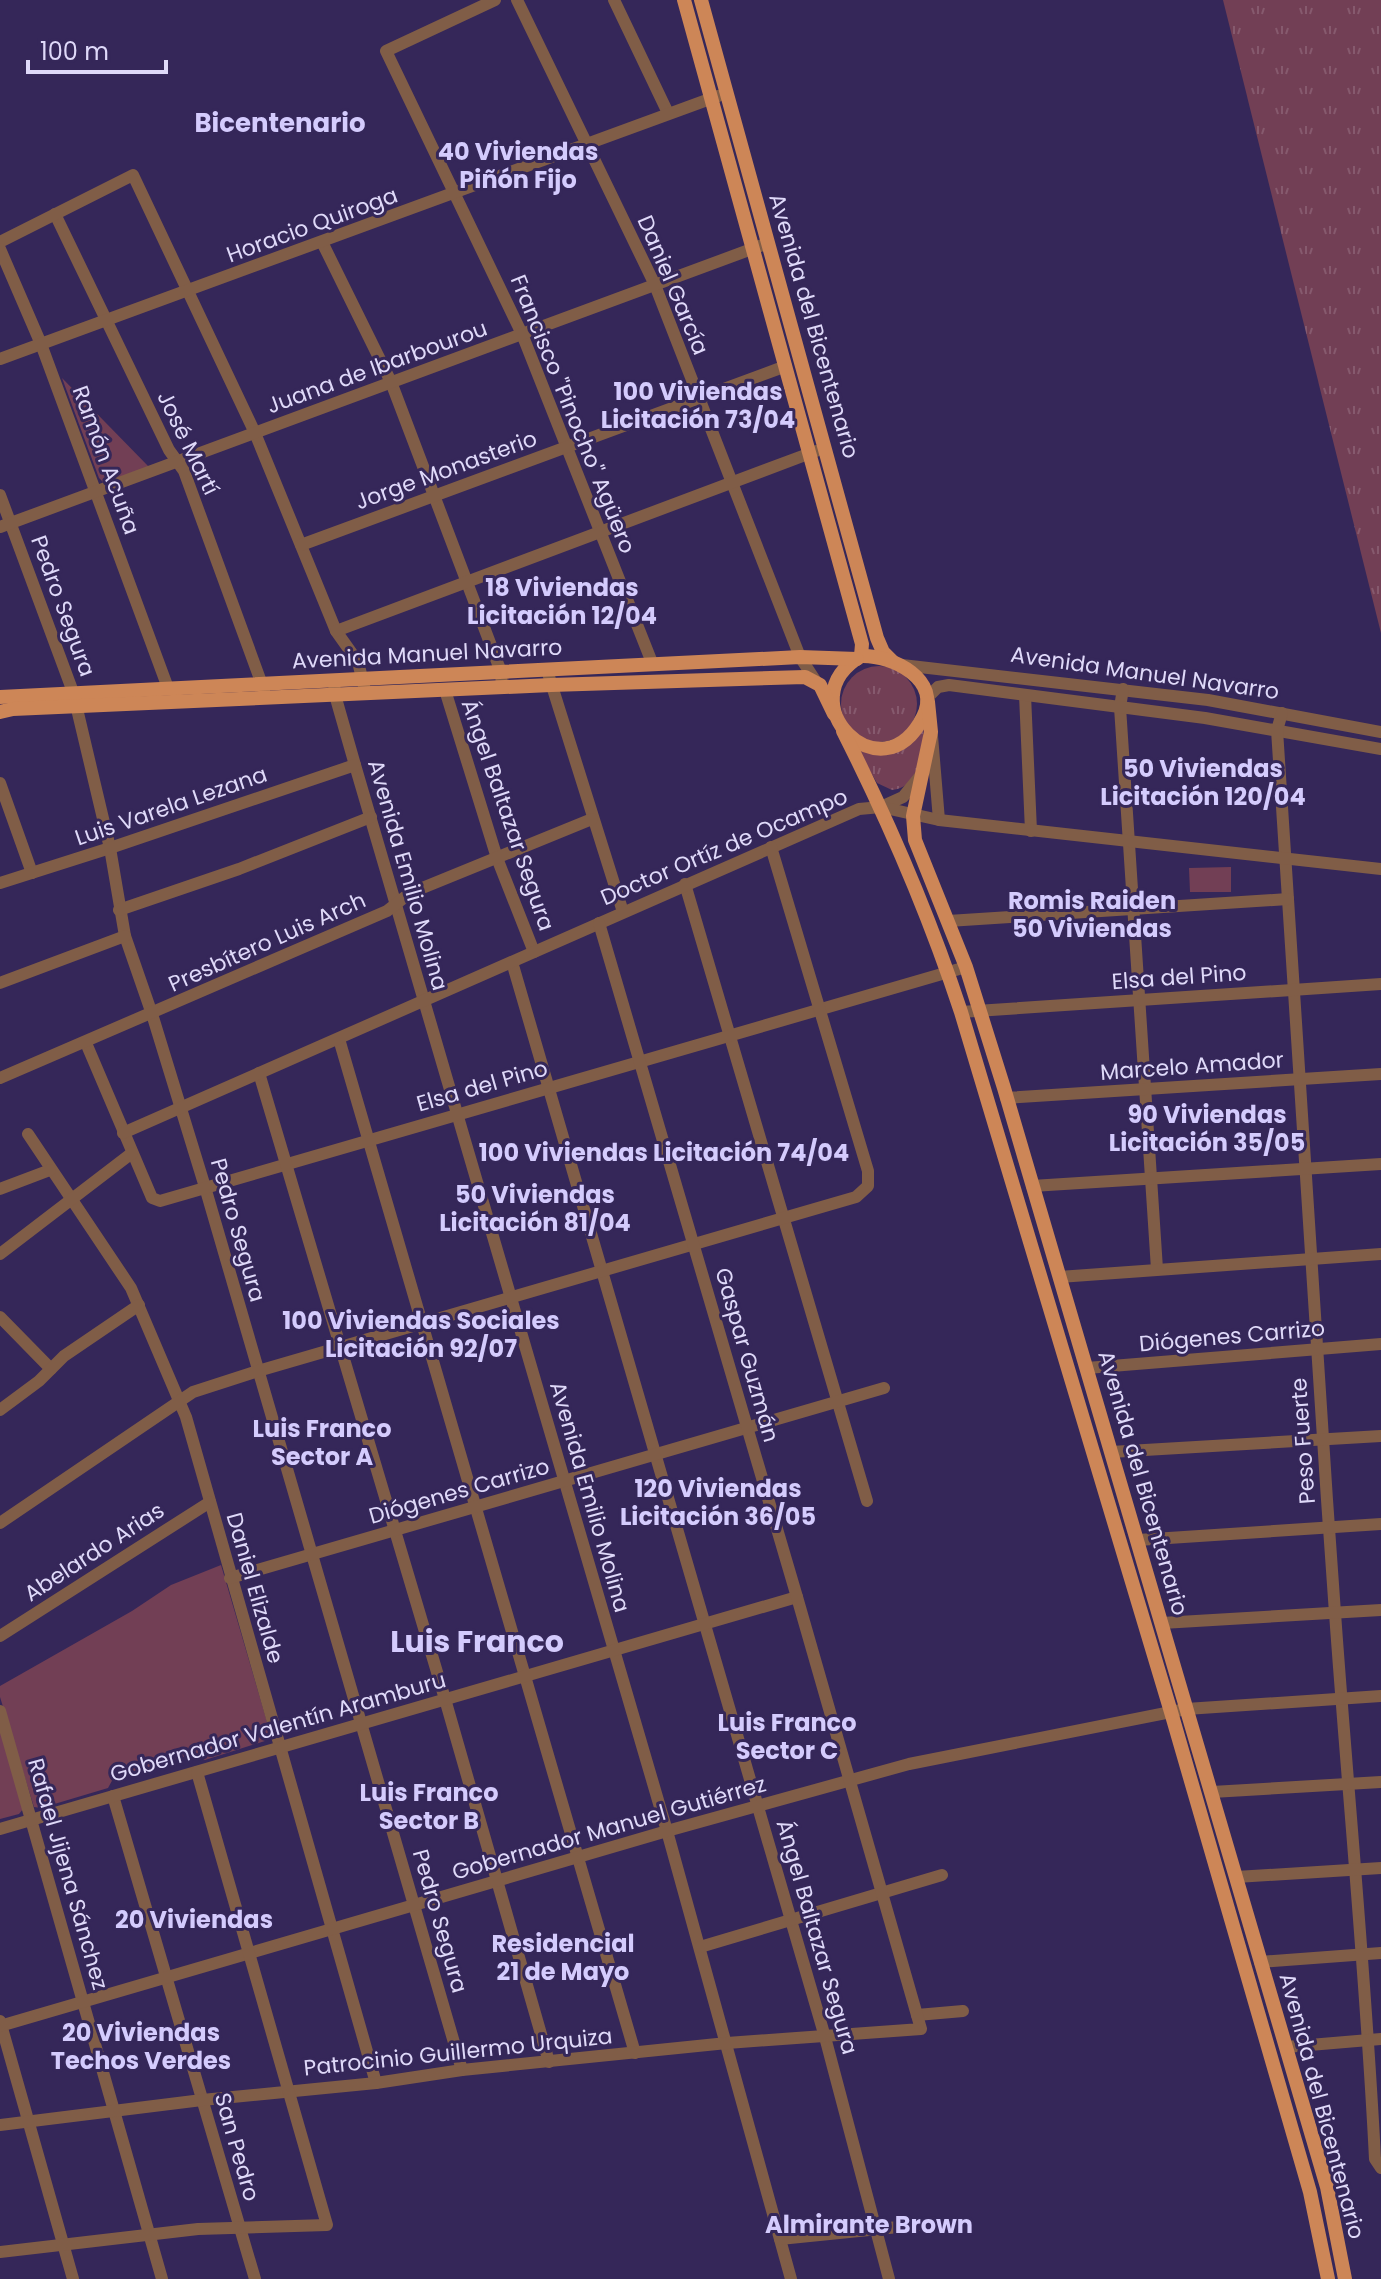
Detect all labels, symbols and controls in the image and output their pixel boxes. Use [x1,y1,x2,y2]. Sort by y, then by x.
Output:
scale bar [28,24,166,74]
text: 100 m [40,35,109,68]
district label: Bicentenario [194,105,366,141]
district label: 40 Viviendas Piñón Fijo [438,135,598,196]
street label: Horacio Quiroga [222,180,402,270]
street label: Avenida del Bicentenario [761,190,867,462]
street label: Daniel García [630,211,716,359]
street label: Francisco "Pinocho" Agüero [503,270,643,558]
street label: Juana de Ibarbourou [262,313,492,421]
district label: 100 Viviendas Licitación 73/04 [601,375,795,436]
street label: Ramón Acuña [65,381,147,539]
street label: José Martí [149,386,227,500]
street label: Jorge Monasterio [351,423,541,517]
street label: Pedro Segura [23,531,103,681]
district label: 18 Viviendas Licitación 12/04 [467,571,657,632]
street label: Avenida Manuel Navarro [291,631,563,677]
street label: Avenida Manuel Navarro [1009,639,1281,707]
street label: Ángel Baltazar Segura [454,695,562,935]
district label: 50 Viviendas Licitación 120/04 [1100,752,1306,813]
street label: Avenida Emilio Molina [360,756,456,994]
street label: Luis Varela Lezana [71,759,271,853]
street label: Doctor Ortíz de Ocampo [596,781,852,913]
district label: Romis Raiden 50 Viviendas [1008,884,1176,945]
street label: Presbítero Luis Arch [163,885,371,999]
street label: Elsa del Pino [1111,957,1247,997]
street label: Marcelo Amador [1099,1044,1285,1088]
street label: Elsa del Pino [413,1052,551,1120]
district label: 90 Viviendas Licitación 35/05 [1109,1098,1305,1159]
district label: 100 Viviendas Licitación 74/04 [479,1136,849,1169]
street label: Pedro Segura [203,1155,273,1305]
district label: 50 Viviendas Licitación 81/04 [439,1178,631,1239]
street label: Gaspar Guzmán [707,1264,787,1446]
district label: 100 Viviendas Sociales Licitación 92/07 [282,1304,560,1365]
street label: Diógenes Carrizo [1138,1312,1326,1360]
street label: Avenida del Bicentenario [1090,1347,1196,1619]
street label: Peso Fuerte [1283,1377,1323,1505]
street label: Avenida Emilio Molina [542,1378,638,1616]
district label: Luis Franco Sector A [253,1412,391,1473]
street label: Diógenes Carrizo [365,1450,553,1532]
district label: 120 Viviendas Licitación 36/05 [620,1472,816,1533]
street label: Abelardo Arias [18,1495,170,1609]
street label: Daniel Elizalde [219,1509,291,1667]
district label: Luis Franco [390,1620,564,1663]
street label: Gobernador Valentín Aramburu [106,1664,450,1790]
district label: Luis Franco Sector C [718,1706,856,1767]
street label: Rafael Jijena Sánchez [20,1755,116,1993]
street label: Gobernador Manuel Gutiérrez [448,1768,770,1888]
district label: Luis Franco Sector B [360,1776,498,1837]
street label: Ángel Baltazar Segura [769,1816,865,2058]
street label: Pedro Segura [405,1846,475,1996]
district label: 20 Viviendas [115,1903,273,1936]
district label: Residencial 21 de Mayo [491,1927,635,1988]
street label: Avenida del Bicentenario [1272,1970,1372,2242]
district label: 20 Viviendas Techos Verdes [51,2016,231,2077]
street label: Patrocinio Guillermo Urquiza [302,2020,614,2084]
street label: San Pedro [207,2089,267,2205]
district label: Almirante Brown [765,2208,973,2241]

